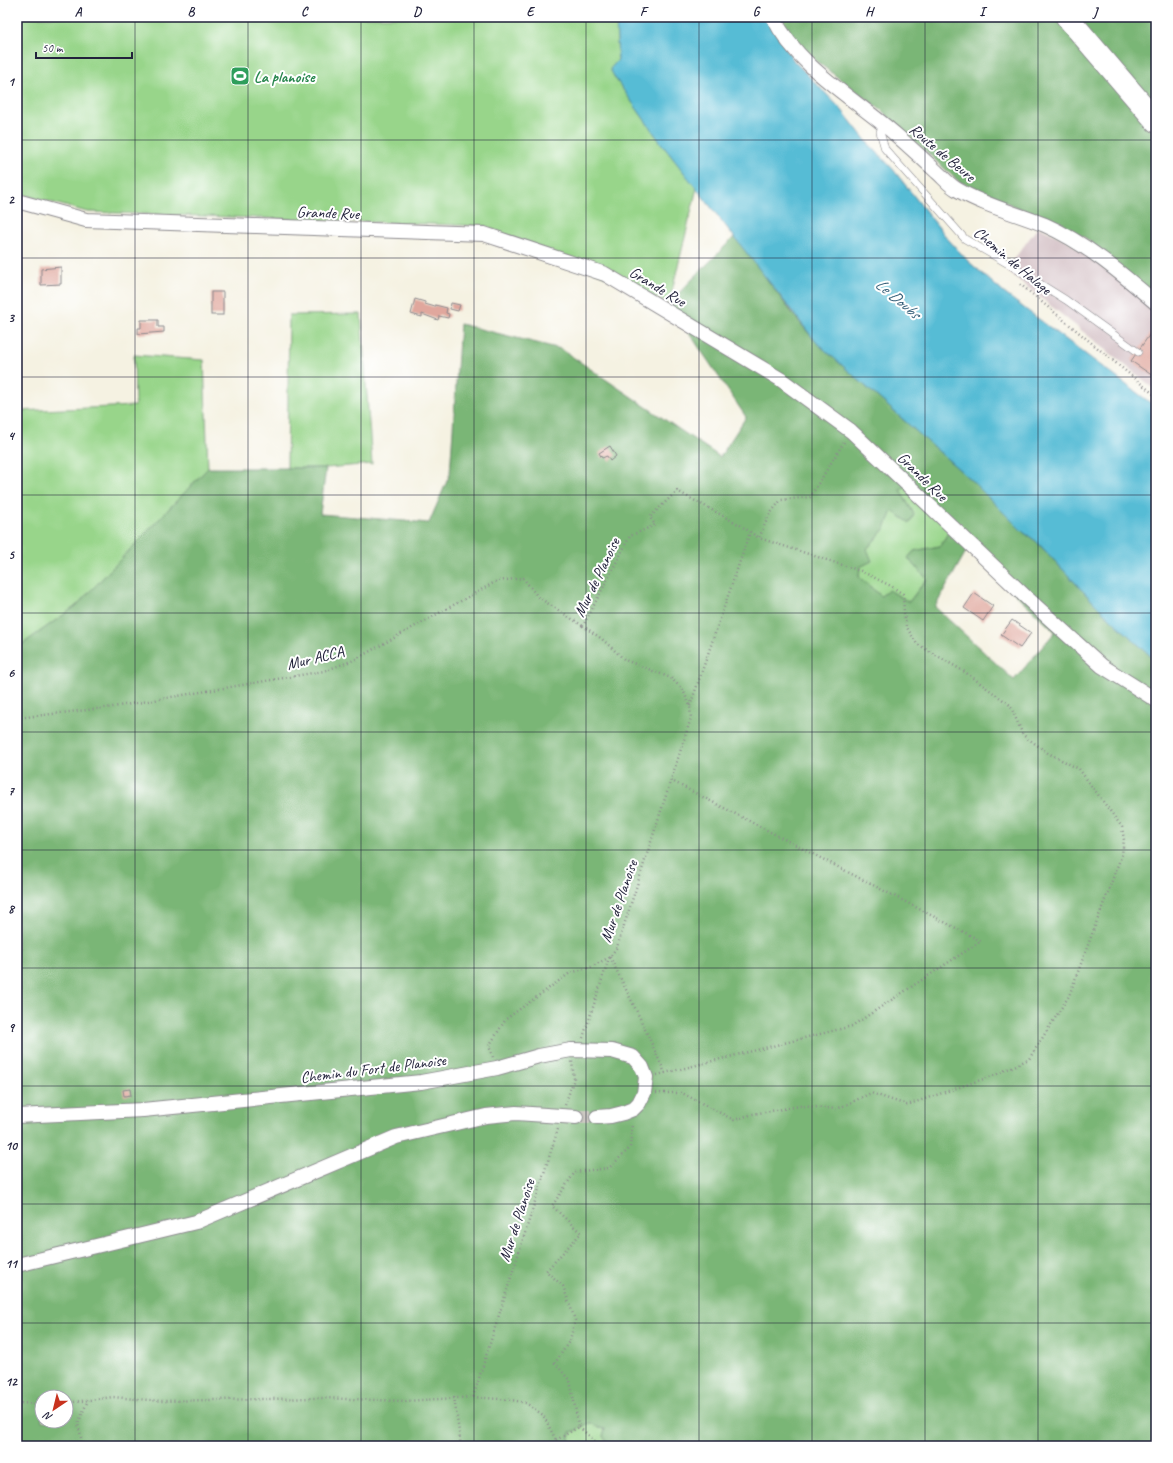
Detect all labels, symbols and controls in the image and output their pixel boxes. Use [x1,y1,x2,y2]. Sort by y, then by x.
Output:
text: A [75,4,83,20]
text: B [188,4,196,20]
text: C [301,4,309,20]
text: D [413,4,422,20]
text: E [527,4,536,20]
text: F [640,4,649,20]
text: G [753,4,761,20]
text: H [865,4,875,20]
text: I [979,4,988,20]
text: J [1092,4,1099,20]
scale bar [36,34,132,60]
text: 50 m [42,40,64,56]
sports icon: La planoise [229,65,251,87]
place label: La planoise [254,67,316,87]
text: 1 [8,74,16,90]
street label: Route de Beure [905,119,981,187]
text: 2 [8,192,15,208]
street label: Grande Rue [296,202,361,224]
street label: Chemin de Halage [969,222,1057,300]
street label: Grande Rue [626,262,691,312]
water label: Le Doubs [871,274,927,325]
text: 3 [8,310,15,326]
text: 4 [8,428,16,444]
street label: Grande Rue [893,448,953,507]
street label: Mur de Planoise [569,533,625,620]
text: 5 [8,547,15,563]
street label: Mur ACCA [285,641,347,675]
text: 6 [8,665,15,681]
text: 7 [8,783,15,799]
street label: Mur de Planoise [596,856,643,945]
text: 8 [8,901,16,917]
text: 9 [8,1020,15,1036]
street label: Chemin du Fort de Planoise [299,1050,449,1088]
text: 10 [5,1138,18,1154]
street label: Mur de Planoise [494,1175,540,1264]
text: 11 [5,1256,19,1272]
text: 12 [5,1374,18,1390]
north arrow [34,1389,74,1429]
text: N [40,1408,55,1425]

